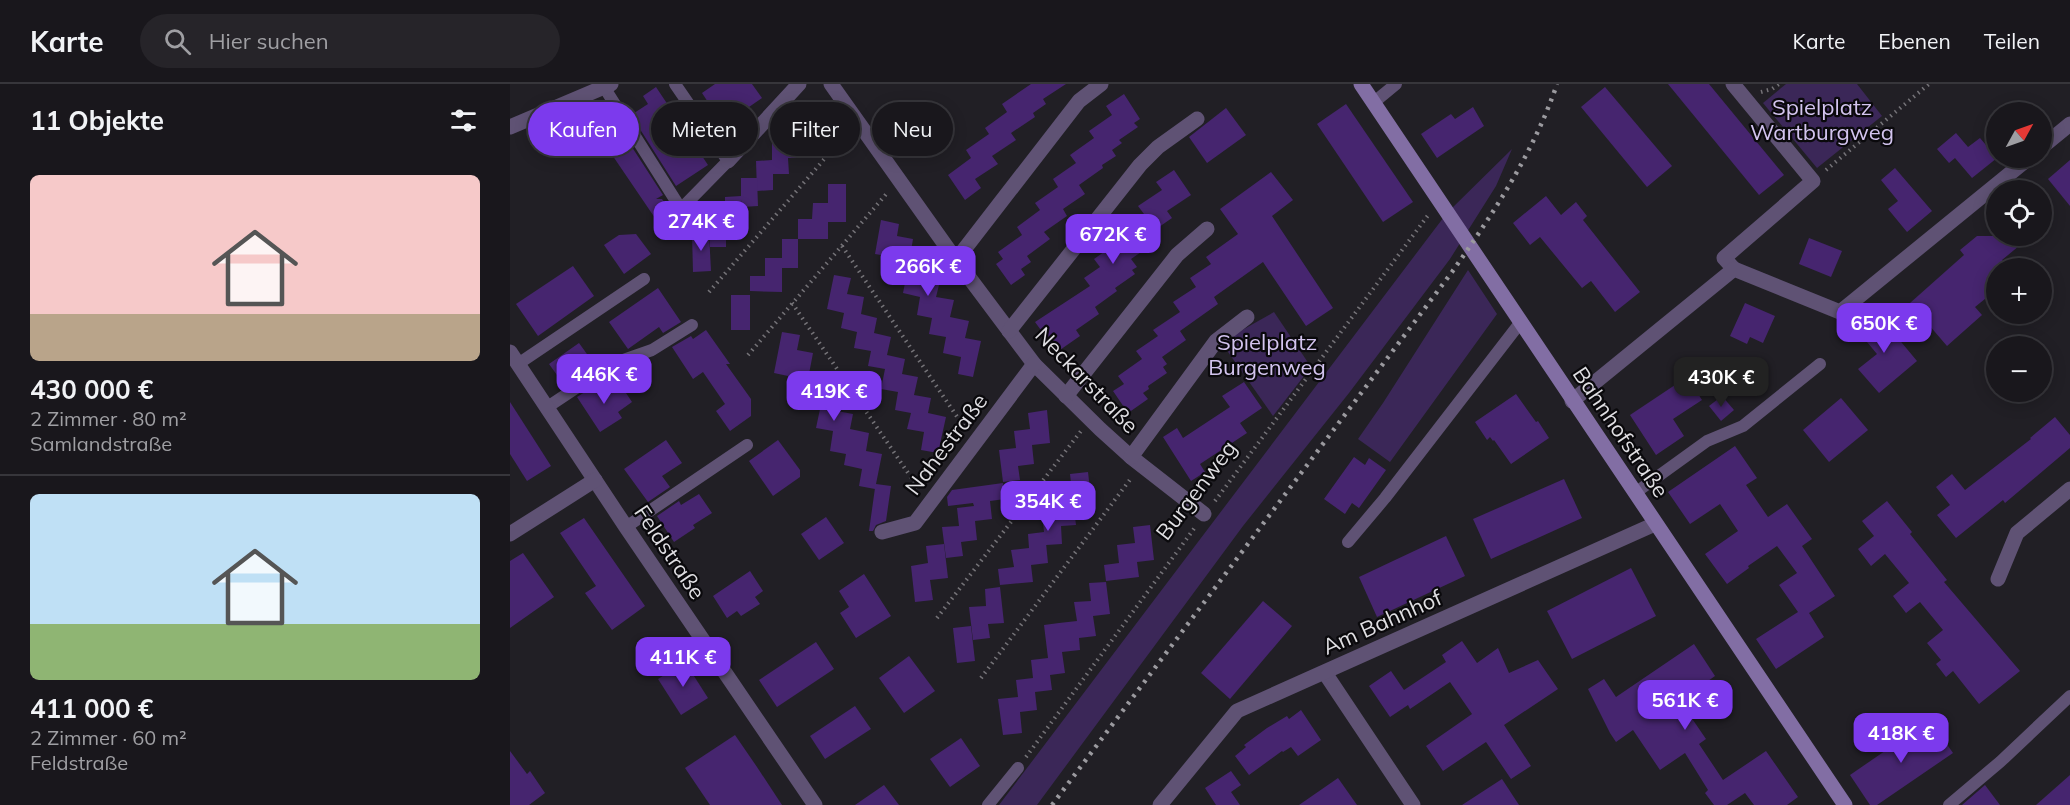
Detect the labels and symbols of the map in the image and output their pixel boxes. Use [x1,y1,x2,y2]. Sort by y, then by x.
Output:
park label: Spielplatz Wartburgweg [1750,93,1894,146]
north arrow [1986,102,2052,168]
pin: 274K € [652,201,750,252]
pin: 672K € [1064,214,1162,265]
pin: 266K € [879,246,977,297]
pin: 650K € [1835,303,1933,354]
street label: Neckarstraße [1029,321,1145,439]
park label: Spielplatz Burgenweg [1208,328,1326,381]
pin: 446K € [555,354,653,405]
pin: 430K € [1672,357,1770,408]
street label: Bahnhofstraße [1567,361,1675,503]
pin: 419K € [785,371,883,422]
street label: Nahestraße [899,388,993,500]
street label: Burgenweg [1149,435,1243,545]
pin: 354K € [999,481,1097,532]
street label: Feldstraße [628,499,712,605]
street label: Am Bahnhof [1318,583,1447,661]
pin: 411K € [634,637,732,688]
pin: 561K € [1636,680,1734,731]
pin: 418K € [1852,713,1950,764]

